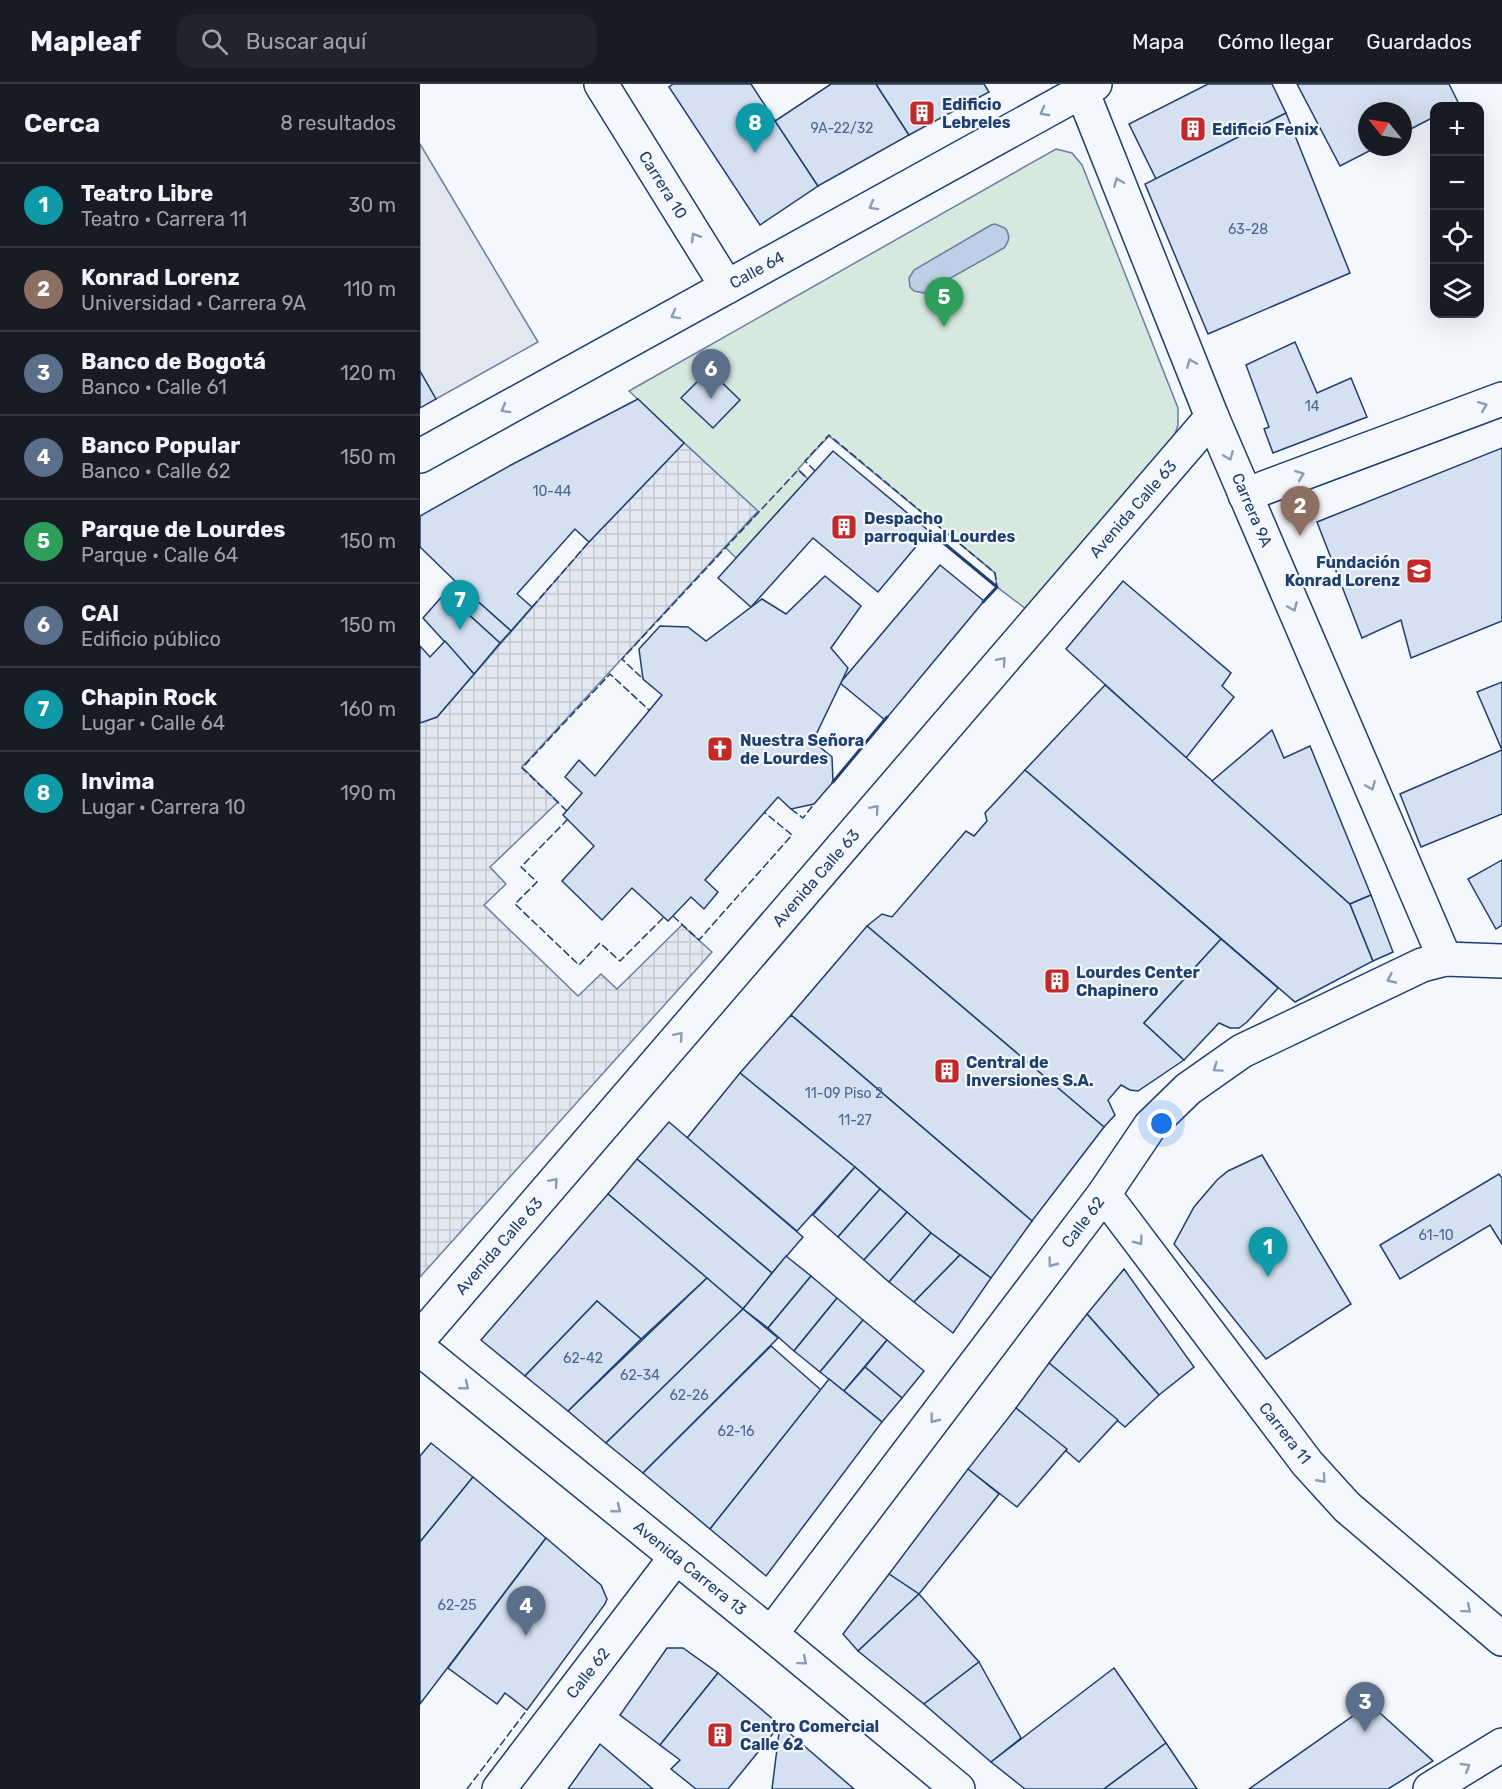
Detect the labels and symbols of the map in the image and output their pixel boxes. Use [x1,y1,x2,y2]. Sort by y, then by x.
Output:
place label: Edificio Lebreles [942,95,1011,132]
building icon: Edificio Lebreles [907,98,937,128]
north arrow [1358,102,1412,156]
pin: 8 [736,104,774,153]
one-way arrow [1040,105,1050,116]
building icon: Edificio Fenix [1178,114,1208,144]
house number: 9A-22/32 [811,120,873,137]
place label: Edificio Fenix [1212,120,1319,139]
street label: Carrera 10 [635,148,691,222]
one-way arrow [1113,177,1126,188]
one-way arrow [869,199,879,210]
house number: 63-28 [1228,221,1268,238]
one-way arrow [691,233,703,243]
street label: Calle 64 [726,247,788,293]
pin: 5 [924,278,964,327]
one-way arrow [671,308,681,319]
pin: 6 [692,350,730,399]
one-way arrow [1185,358,1198,369]
house number: 14 [1305,398,1320,415]
one-way arrow [1477,401,1488,414]
one-way arrow [500,402,511,413]
one-way arrow [1222,450,1234,461]
street label: Avenida Calle 63 [1085,456,1181,562]
street label: Carrera 9A [1228,470,1276,550]
one-way arrow [1294,470,1305,482]
house number: 10-44 [532,483,572,500]
pin: 2 [1280,486,1320,536]
place label: Despacho parroquial Lourdes [864,509,1015,546]
building icon: Despacho parroquial Lourdes [829,512,859,542]
place label: Fundación Konrad Lorenz [1285,553,1400,590]
school or university icon: Fundación Konrad Lorenz [1404,556,1434,586]
pin: 7 [440,580,480,630]
one-way arrow [1286,600,1298,611]
one-way arrow [995,657,1006,668]
place label: Nuestra Señora de Lourdes [740,731,864,768]
church icon: Nuestra Señora de Lourdes [705,734,735,764]
one-way arrow [1363,779,1375,790]
one-way arrow [868,805,879,816]
street label: Avenida Calle 63 [768,825,864,931]
place label: Lourdes Center Chapinero [1076,963,1200,1000]
building icon: Lourdes Center Chapinero [1042,966,1072,996]
one-way arrow [1386,972,1397,984]
one-way arrow [672,1032,683,1043]
place label: Central de Inversiones S.A. [966,1053,1094,1090]
building icon: Central de Inversiones S.A. [932,1056,962,1086]
one-way arrow [1213,1061,1224,1072]
house number: 11-09 Piso 2 [805,1085,883,1102]
your location [1147,1109,1176,1138]
house number: 11-27 [838,1112,872,1129]
one-way arrow [547,1178,558,1189]
street label: Avenida Calle 63 [451,1193,547,1299]
street label: Calle 62 [1058,1193,1108,1251]
house number: 61-10 [1418,1227,1454,1244]
pin: 1 [1248,1228,1288,1277]
one-way arrow [1132,1235,1143,1246]
one-way arrow [1048,1257,1059,1268]
house number: 62-42 [563,1350,603,1367]
house number: 62-34 [620,1367,660,1384]
one-way arrow [459,1379,470,1390]
house number: 62-26 [669,1387,709,1404]
street label: Carrera 11 [1255,1398,1315,1468]
one-way arrow [930,1412,941,1423]
house number: 62-16 [717,1423,755,1440]
one-way arrow [1315,1472,1326,1483]
one-way arrow [610,1502,621,1513]
street label: Avenida Carrera 13 [630,1517,750,1619]
pin: 4 [506,1586,546,1636]
house number: 62-25 [437,1597,477,1614]
one-way arrow [1460,1602,1471,1613]
street label: Calle 62 [562,1644,614,1702]
one-way arrow [796,1653,807,1664]
pin: 3 [1346,1682,1384,1732]
place label: Centro Comercial Calle 62 [740,1717,879,1754]
building icon: Centro Comercial Calle 62 [705,1720,735,1750]
one-way arrow [1460,1763,1470,1774]

